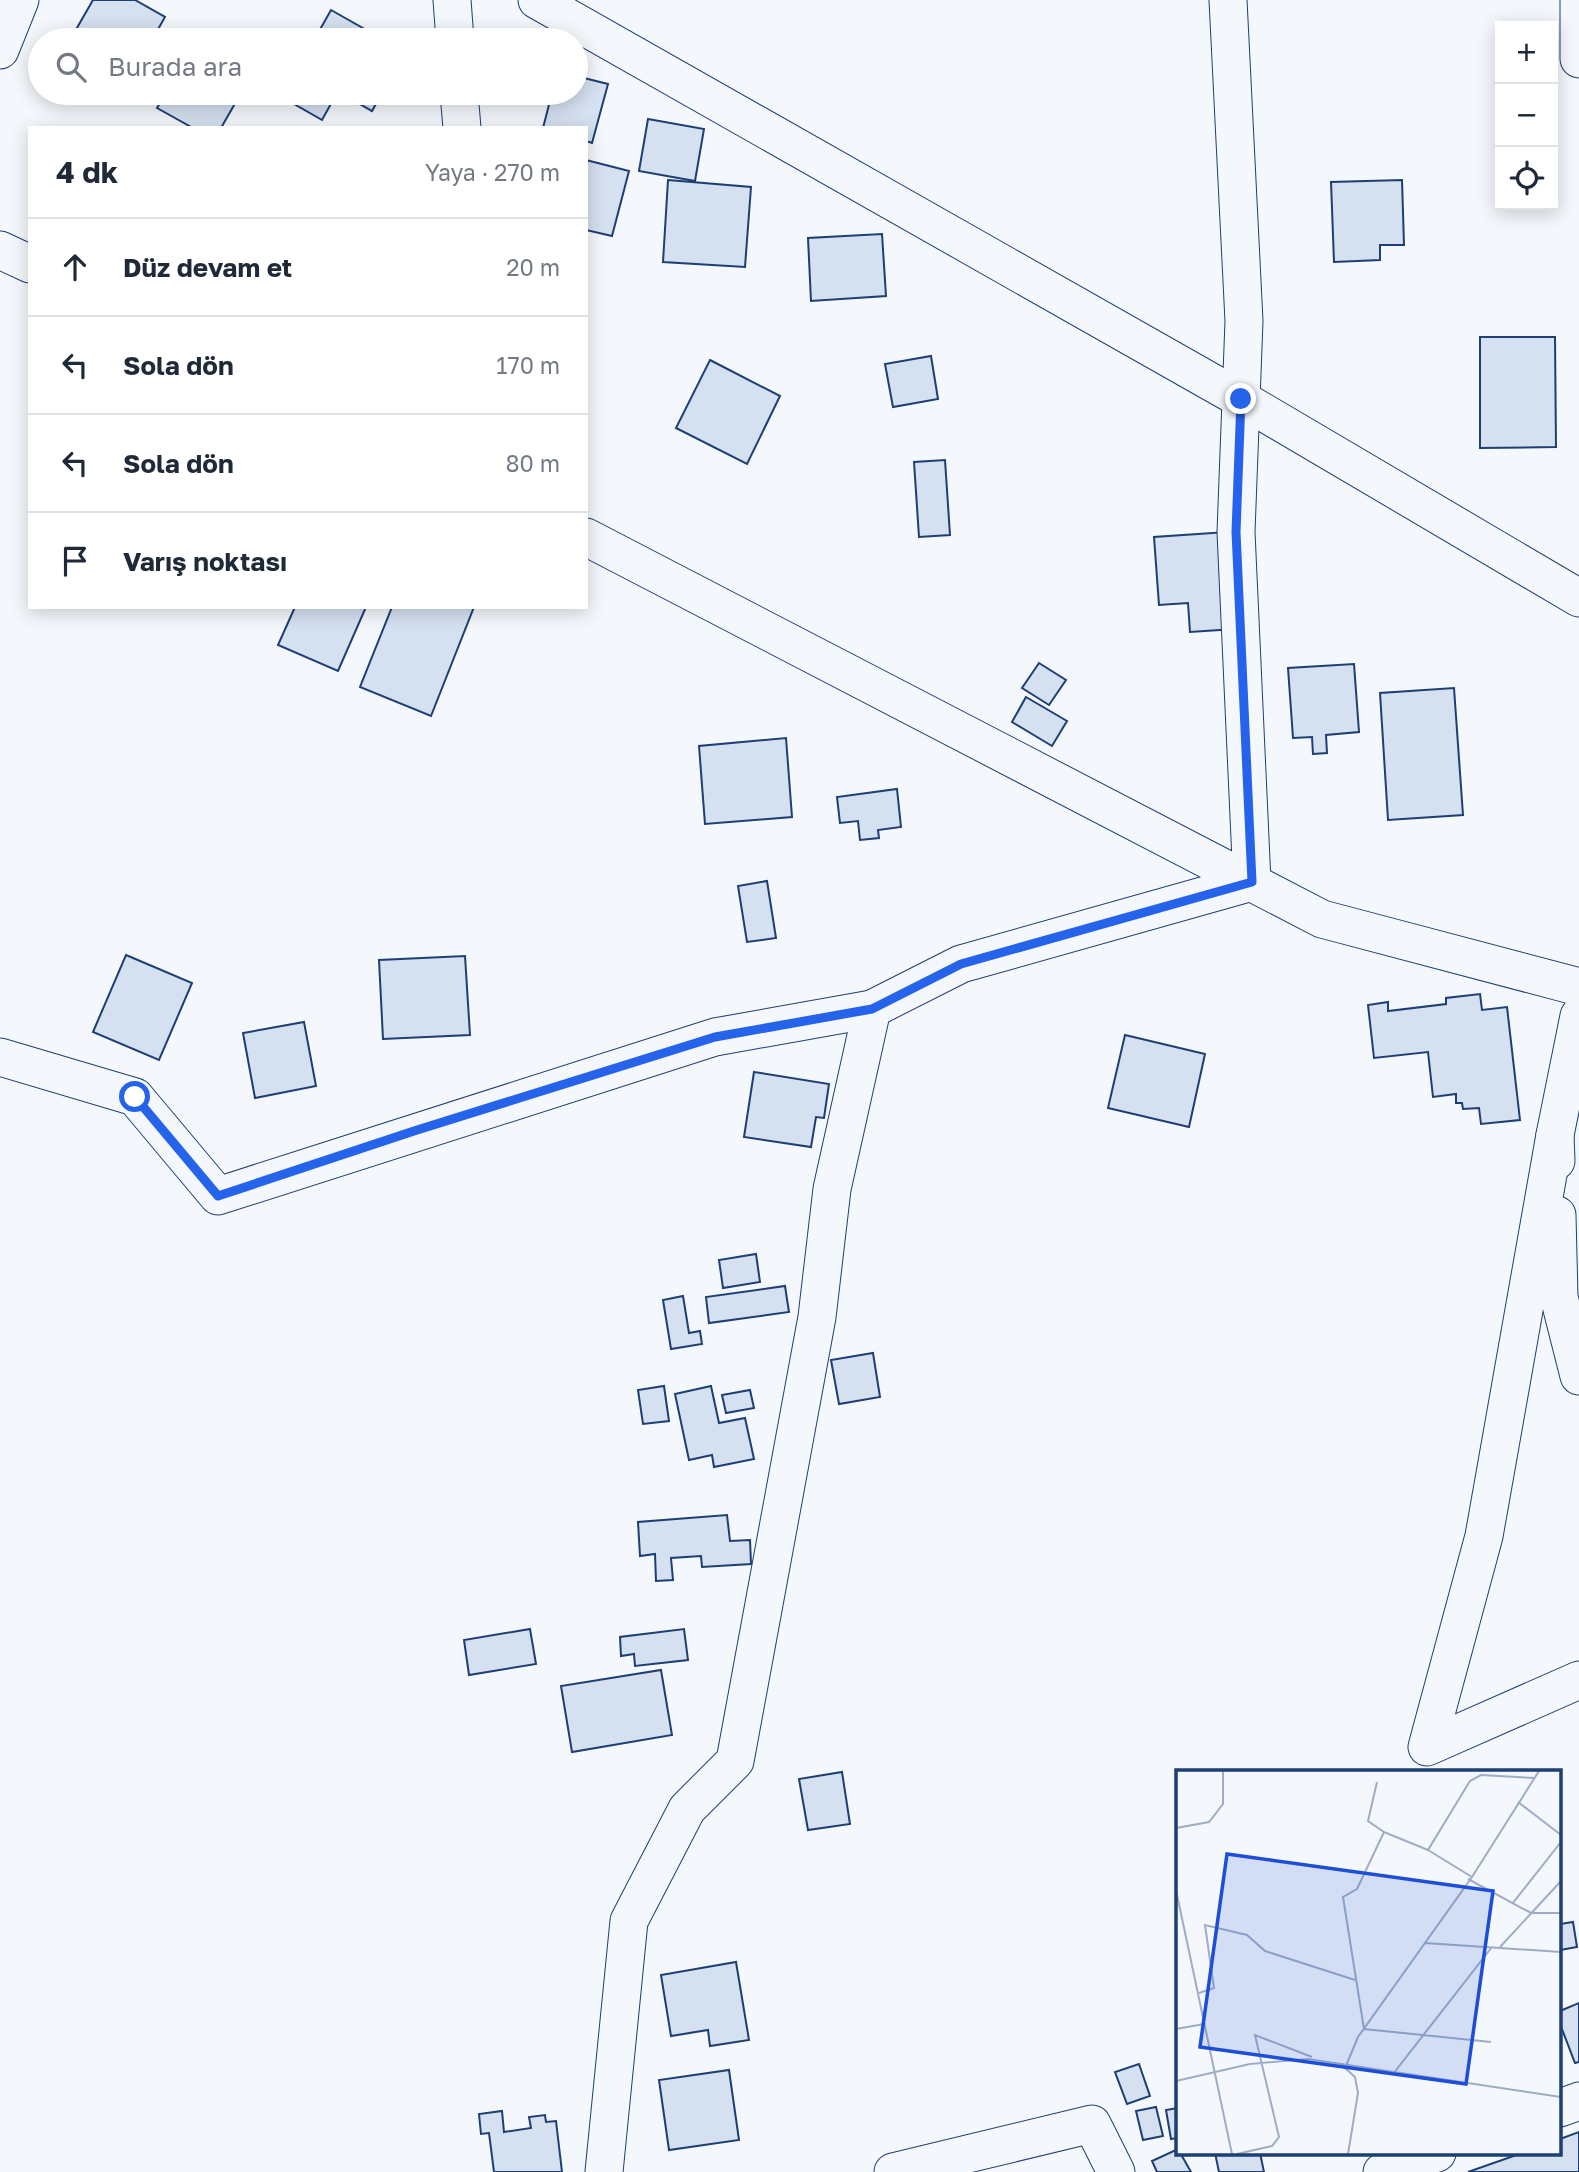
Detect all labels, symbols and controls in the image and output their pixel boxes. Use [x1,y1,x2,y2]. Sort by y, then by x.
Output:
map controls [1495,21,1558,210]
button: + [1495,21,1558,84]
search box [28,28,588,105]
icon: search [52,48,90,86]
text: Burada ara [108,51,242,82]
button: − [1495,84,1558,147]
button: locate [1495,147,1558,210]
text: 4 dk [56,154,118,190]
text: Yaya · 270 m [425,158,560,186]
icon: ahead [56,248,94,286]
text: Düz devam et [123,252,292,283]
text: 20 m [506,253,560,281]
icon: left [56,346,94,384]
text: Sola dön [123,350,234,381]
text: 170 m [496,351,560,379]
route end [1225,383,1256,414]
icon: left [56,444,94,482]
text: Sola dön [123,448,234,479]
text: 80 m [506,449,560,477]
icon: arrive [56,542,94,580]
text: Varış noktası [123,546,287,577]
route start [119,1081,150,1112]
inset map [1176,1770,1562,2154]

